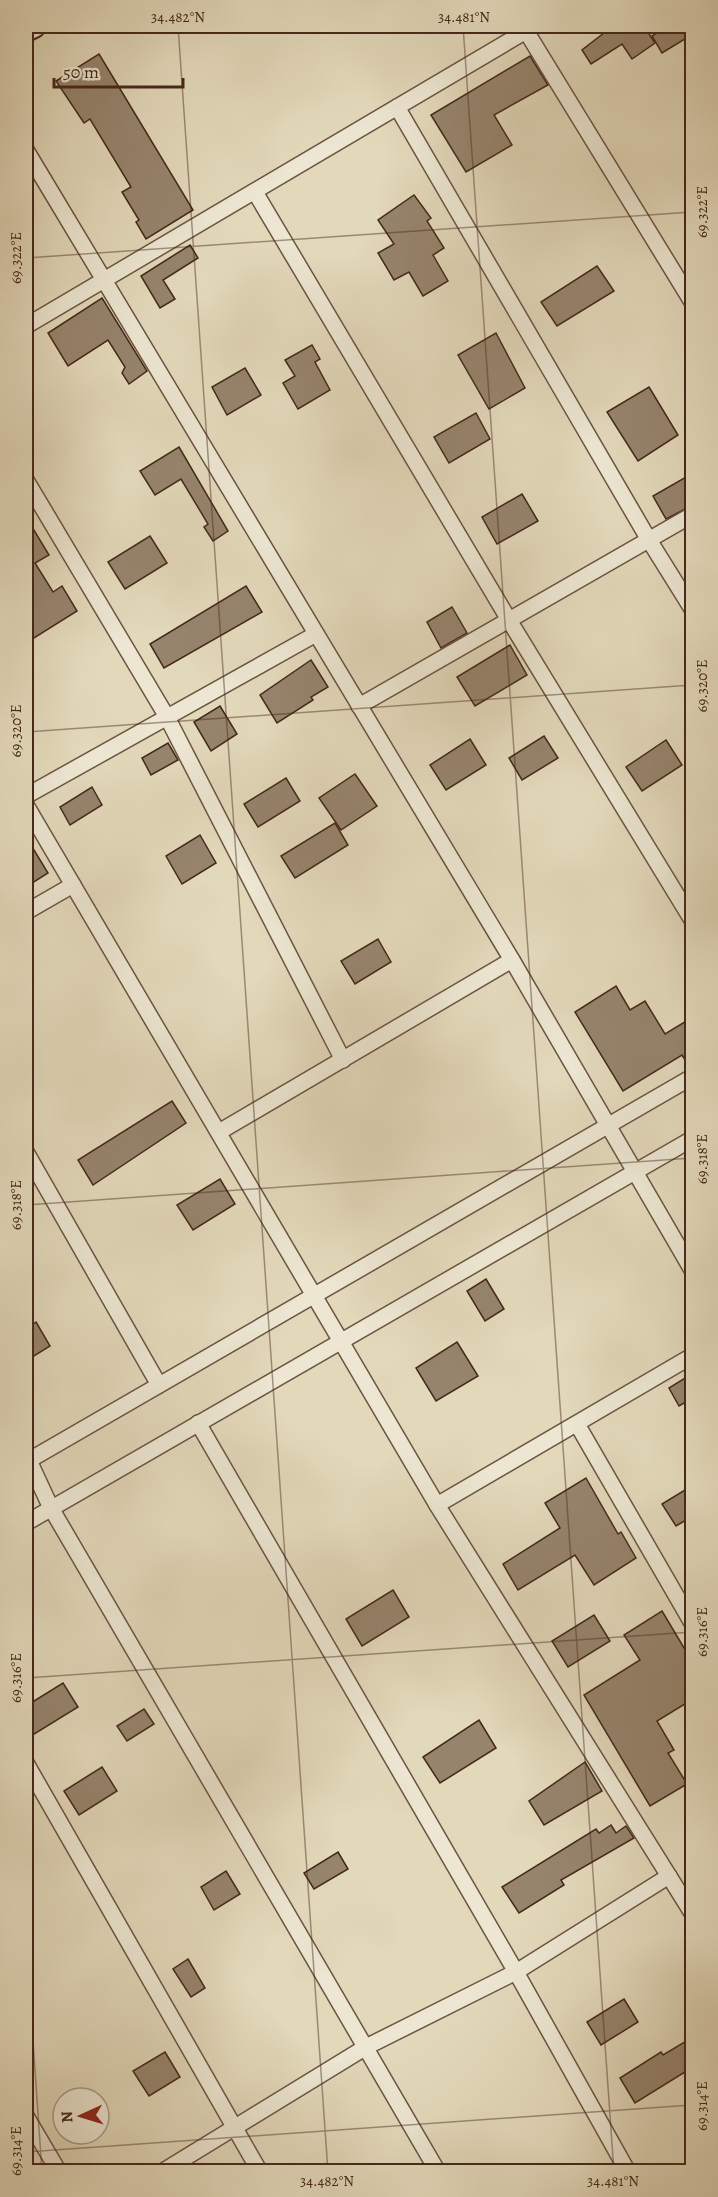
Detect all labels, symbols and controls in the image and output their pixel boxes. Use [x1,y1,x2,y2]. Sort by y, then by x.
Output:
text: 34.482°N [151,7,205,27]
text: 34.481°N [438,7,490,27]
scale bar [54,51,183,89]
text: 50 m [63,60,99,84]
text: 69.322°E [692,186,712,238]
text: 69.322°E [6,232,26,284]
text: 69.320°E [692,659,712,713]
text: 69.320°E [6,704,26,758]
text: 69.318°E [692,1134,712,1184]
text: 69.318°E [6,1180,26,1230]
text: 69.316°E [692,1607,712,1657]
text: 69.316°E [6,1653,26,1703]
text: 69.314°E [692,2081,712,2131]
north arrow [51,2086,111,2146]
text: N [56,2110,78,2124]
text: 69.314°E [6,2126,26,2176]
text: 34.482°N [300,2171,354,2191]
text: 34.481°N [587,2171,639,2191]

